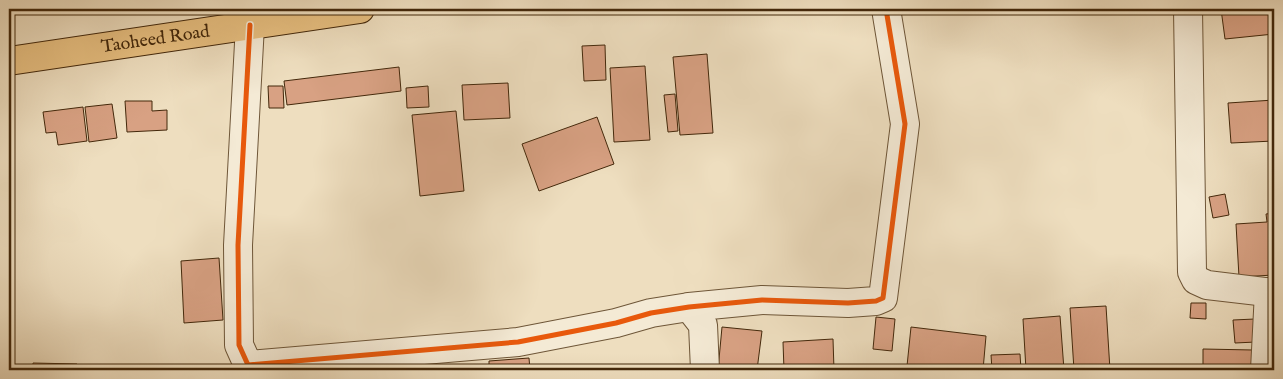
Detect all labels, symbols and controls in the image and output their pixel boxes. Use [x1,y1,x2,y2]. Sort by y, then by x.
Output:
street label: Taoheed Road [100,20,212,59]

